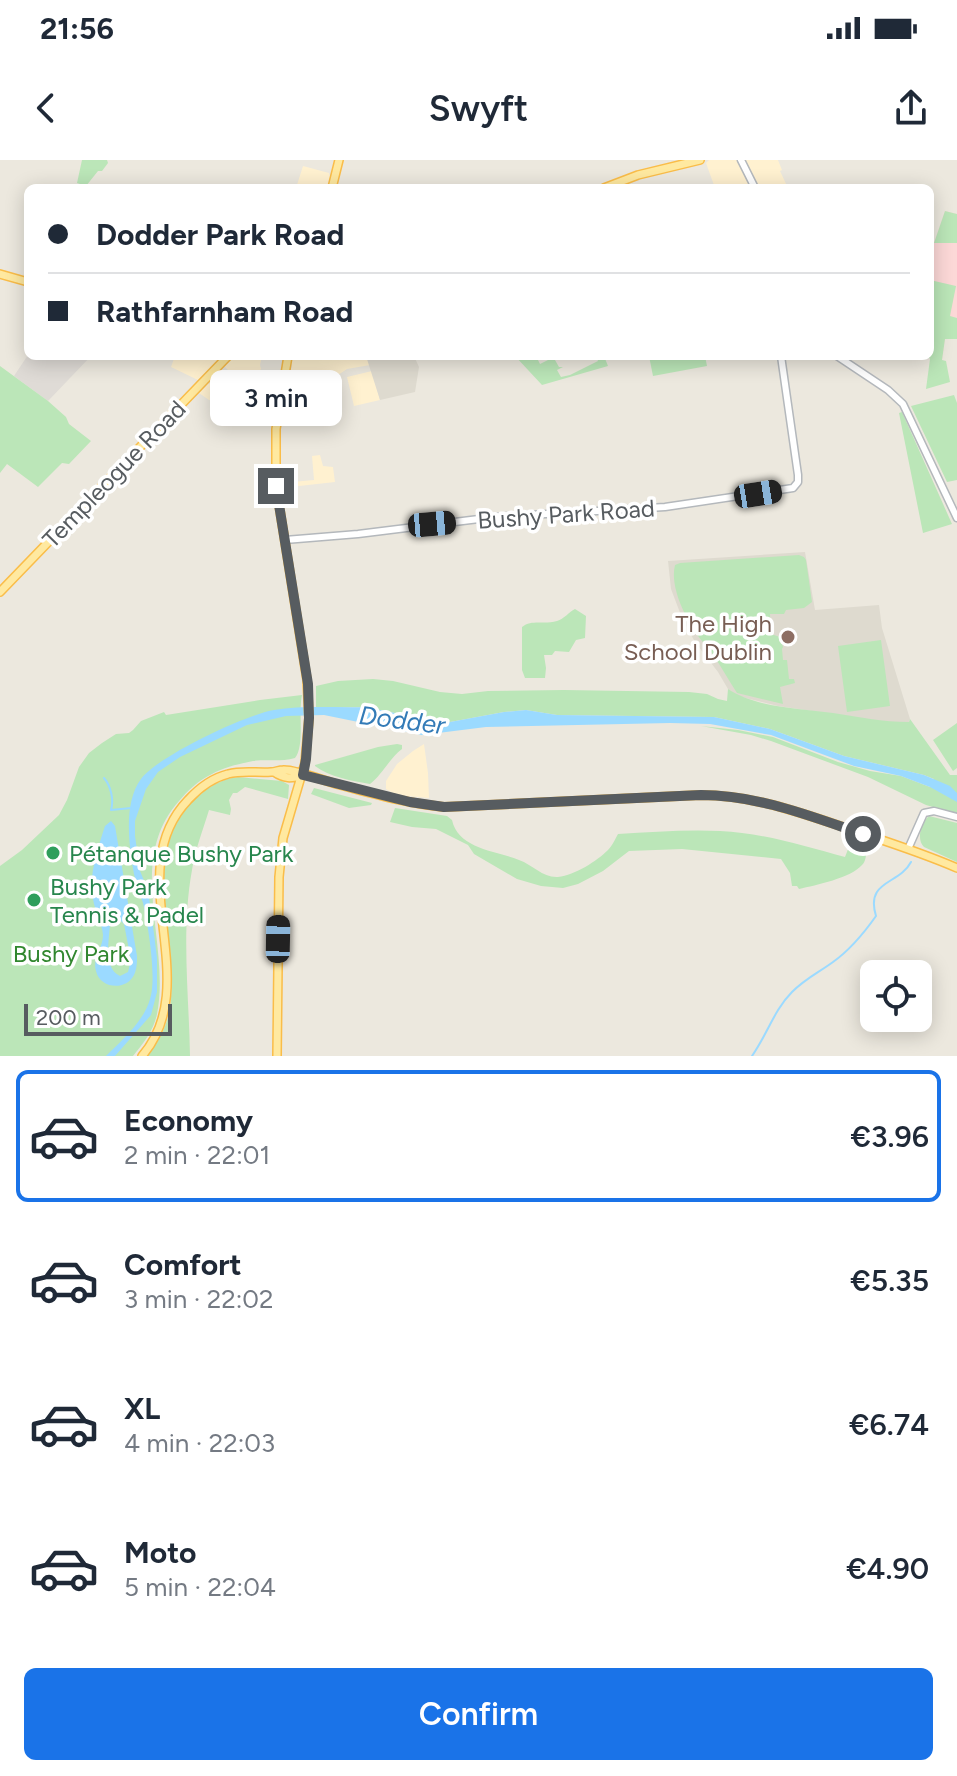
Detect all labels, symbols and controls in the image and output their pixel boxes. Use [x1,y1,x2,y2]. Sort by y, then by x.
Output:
text: 21:56 [40,10,114,47]
icon: back [24,86,68,130]
icon: share [889,86,933,130]
text: Swyft [429,87,528,130]
text: Dodder Park Road [96,216,344,253]
text: Rathfarnham Road [96,293,353,330]
callout: 3 min [210,370,342,426]
text: 3 min [244,382,308,414]
street label: Templeogue Road [36,394,192,554]
route end [258,468,294,504]
car [732,478,784,510]
street label: Bushy Park Road [476,493,656,535]
car [407,510,457,538]
place label: The High School Dublin [624,609,772,666]
marker: The High School Dublin [779,628,797,646]
water label: Dodder [357,699,448,741]
route start [845,816,881,852]
place label: Pétanque Bushy Park [69,839,294,868]
marker: Pétanque Bushy Park [44,844,62,862]
place label: Bushy Park Tennis & Padel [50,872,204,929]
marker: Bushy Park Tennis & Padel [25,891,43,909]
car [266,915,290,963]
park label: Bushy Park [13,939,130,968]
map controls [860,960,932,1032]
button: locate [860,960,932,1032]
scale bar [24,1000,172,1036]
text: 200 m [36,1004,101,1031]
icon: car [28,1100,100,1172]
text: Economy [124,1102,253,1139]
text: €3.96 [851,1118,929,1155]
text: 2 min · 22:01 [124,1139,270,1171]
icon: car [28,1244,100,1316]
text: Comfort [124,1246,242,1283]
text: €5.35 [850,1262,929,1299]
text: 3 min · 22:02 [124,1283,274,1315]
icon: car [28,1388,100,1460]
text: XL [124,1390,160,1427]
text: €6.74 [849,1406,929,1443]
text: 4 min · 22:03 [124,1427,275,1459]
icon: car [28,1532,100,1604]
text: Moto [124,1534,196,1571]
text: €4.90 [846,1550,929,1587]
text: 5 min · 22:04 [124,1571,276,1603]
button: Confirm [24,1668,933,1760]

